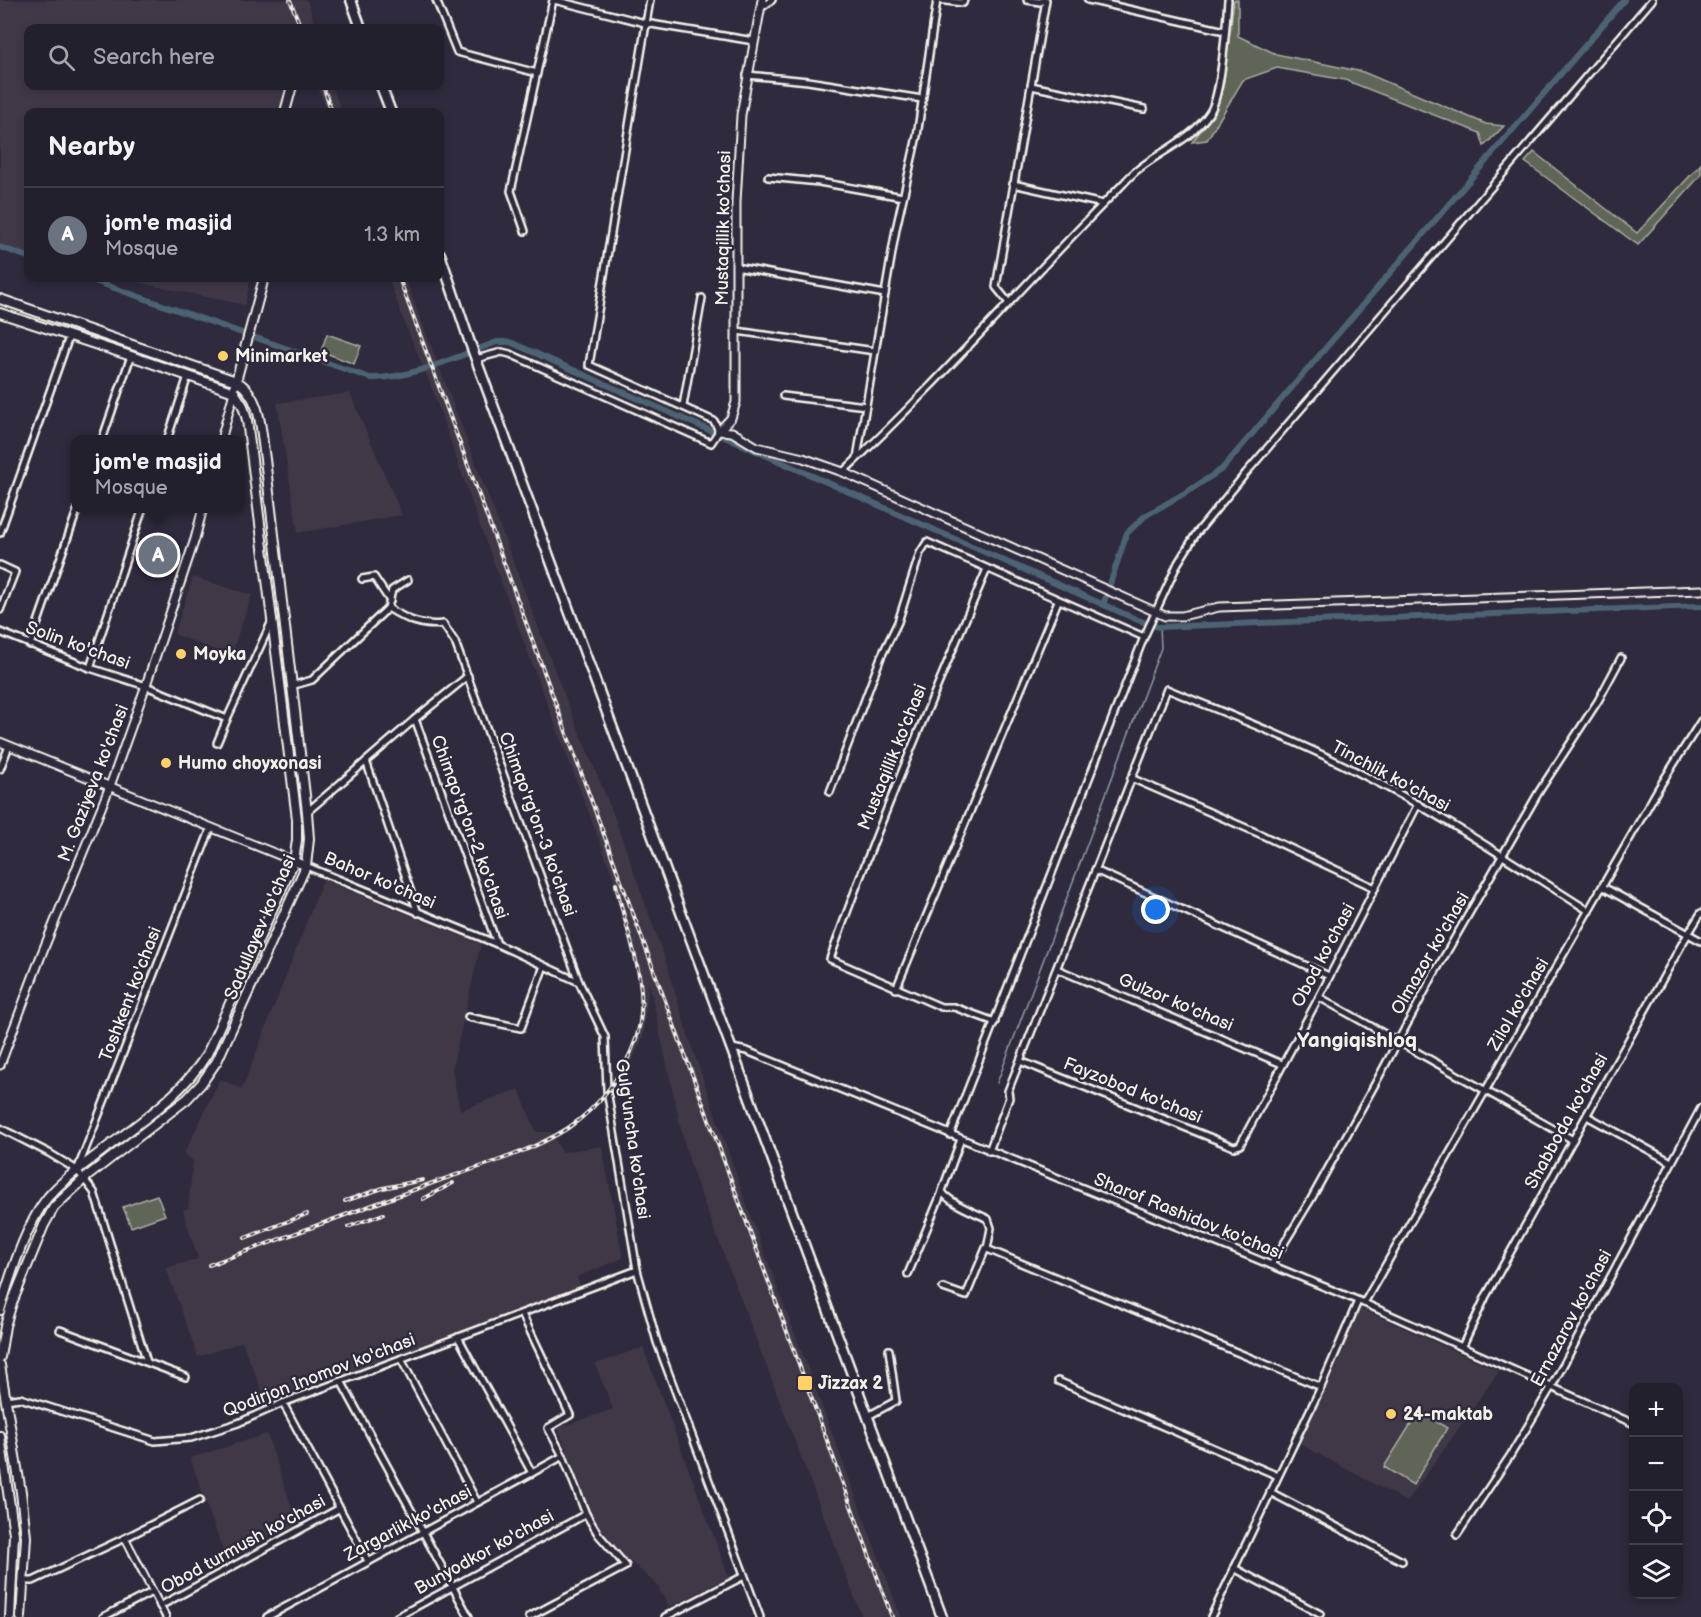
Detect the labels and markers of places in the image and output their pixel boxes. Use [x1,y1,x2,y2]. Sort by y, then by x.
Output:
place label: Minimarket [235,346,328,367]
marker: Minimarket [216,349,230,363]
pin: A [138,532,178,578]
place label: Moyka [193,644,246,665]
marker: Moyka [174,647,188,661]
place label: Humo choyxonasi [178,753,322,774]
marker: Humo choyxonasi [159,756,173,770]
place label: Jizzax 2 [818,1373,883,1394]
marker: Jizzax 2 [796,1374,814,1392]
place label: 24-maktab [1403,1404,1494,1425]
marker: 24-maktab [1384,1407,1398,1421]

